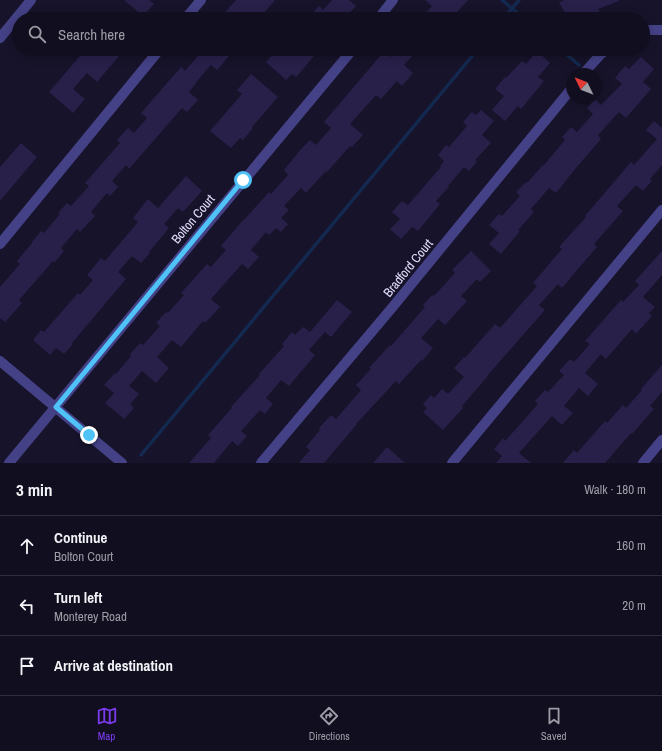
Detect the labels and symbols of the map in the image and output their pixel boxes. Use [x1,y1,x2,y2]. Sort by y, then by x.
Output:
north arrow [566,68,602,104]
route start [234,171,252,189]
street label: Bolton Court [167,191,219,247]
street label: Bradford Court [379,235,437,301]
route end [80,426,98,444]

